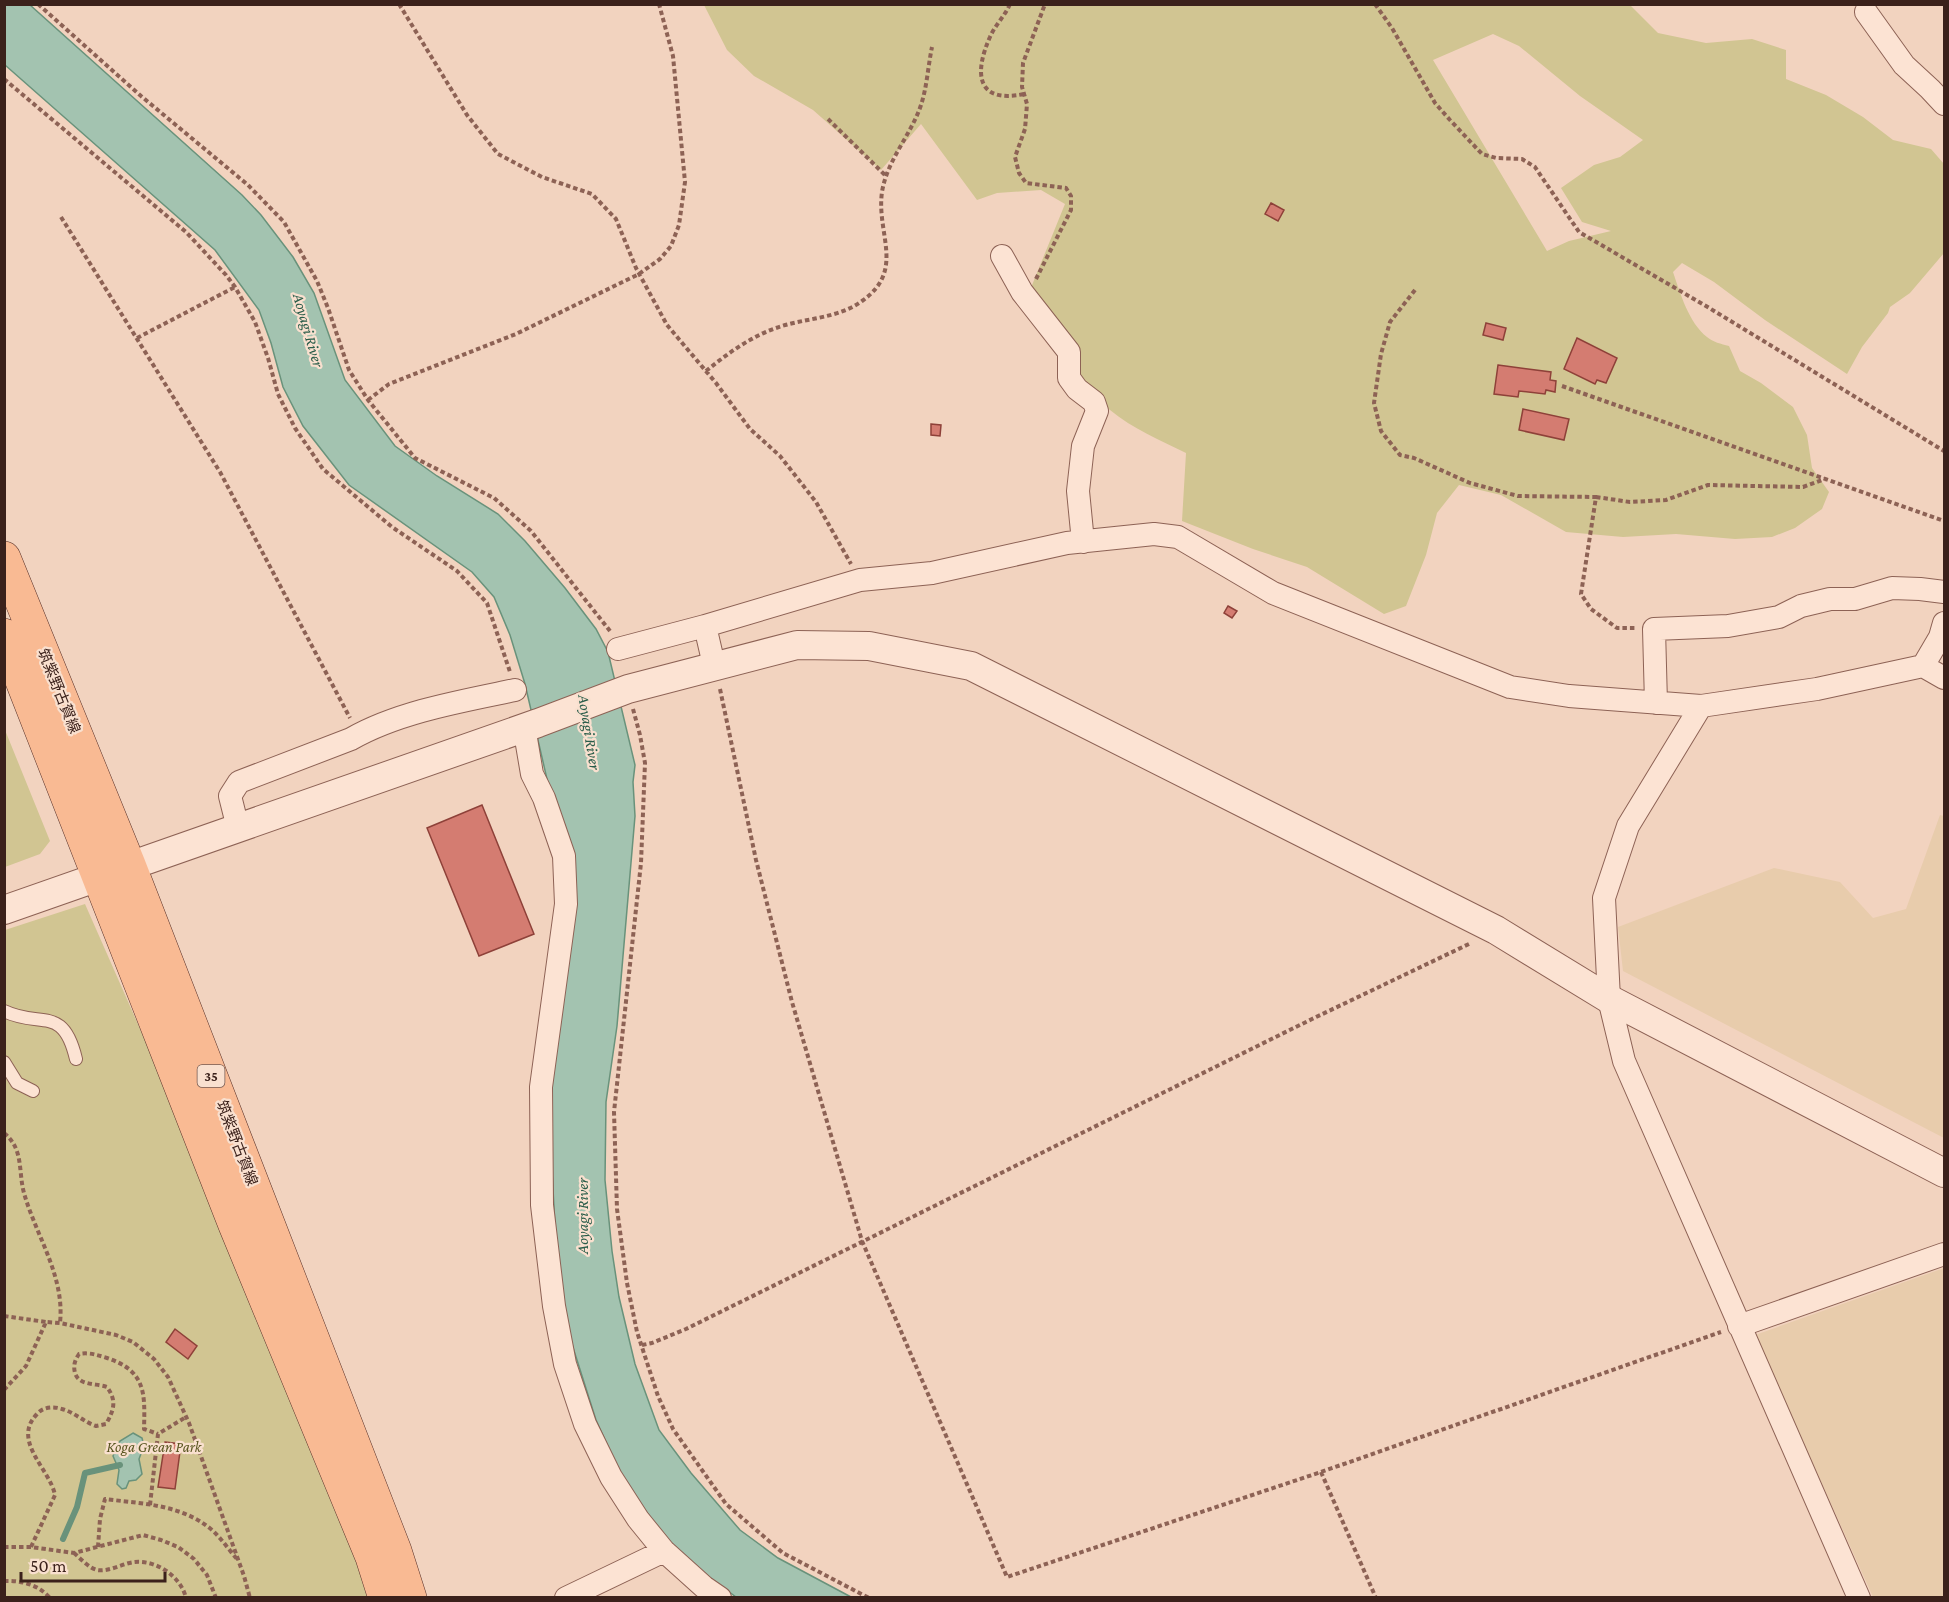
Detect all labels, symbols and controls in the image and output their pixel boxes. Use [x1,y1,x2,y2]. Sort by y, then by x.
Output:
water label: Aoyagi River [289,290,327,370]
street label: 筑紫野古賀線 [35,646,83,736]
water label: Aoyagi River [574,692,604,771]
road number: 35 [198,1065,224,1087]
street label: 筑紫野古賀線 [213,1098,261,1188]
water label: Aoyagi River [574,1178,592,1255]
park label: Koga Grean Park [107,1439,203,1456]
scale bar [21,1545,165,1583]
text: 50 m [30,1556,67,1576]

